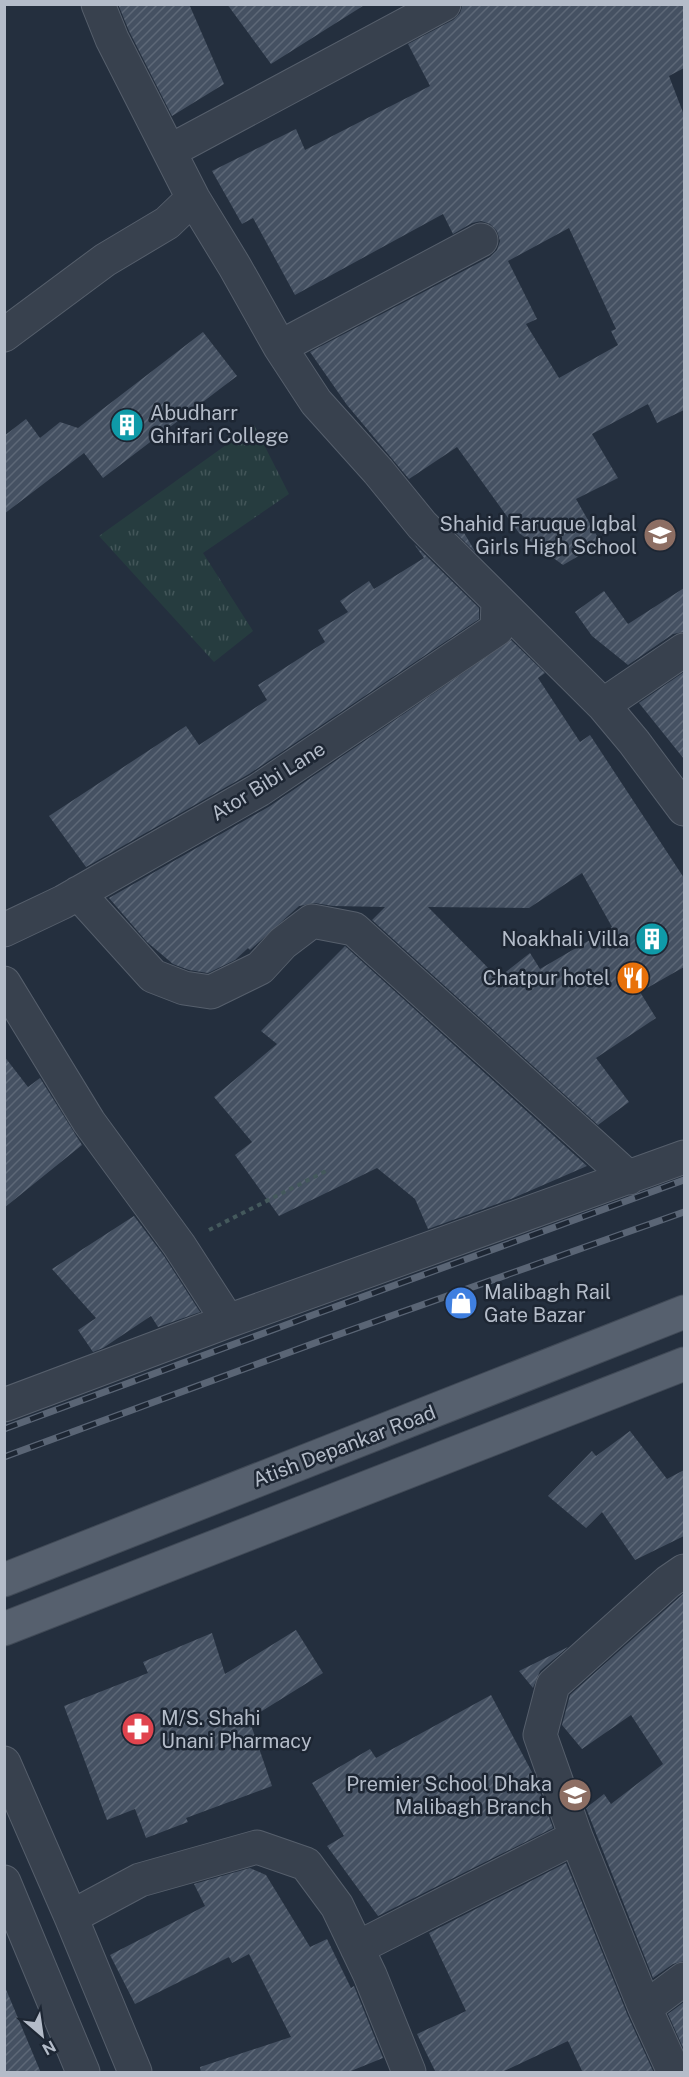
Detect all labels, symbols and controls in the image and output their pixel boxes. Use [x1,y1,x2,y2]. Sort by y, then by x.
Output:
place label: Abudharr Ghifari College [150,401,289,448]
building icon: Abudharr Ghifari College [109,407,145,443]
place label: Shahid Faruque Iqbal Girls High School [440,512,637,559]
school or university icon: Shahid Faruque Iqbal Girls High School [642,517,678,553]
street label: Ator Bibi Lane [207,736,329,826]
building icon: Noakhali Villa [634,921,670,957]
place label: Noakhali Villa [501,927,629,951]
restaurant icon: Chatpur hotel [615,960,651,996]
place label: Chatpur hotel [483,966,610,990]
place label: Malibagh Rail Gate Bazar [484,1280,611,1327]
shop icon: Malibagh Rail Gate Bazar [443,1285,479,1321]
street label: Atish Depankar Road [249,1400,439,1492]
place label: M/S. Shahi Unani Pharmacy [161,1706,312,1753]
pharmacy icon: M/S. Shahi Unani Pharmacy [120,1711,156,1747]
place label: Premier School Dhaka Malibagh Branch [346,1772,552,1819]
school or university icon: Premier School Dhaka Malibagh Branch [557,1777,593,1813]
north arrow [12,2005,72,2065]
text: N [39,2036,59,2059]

